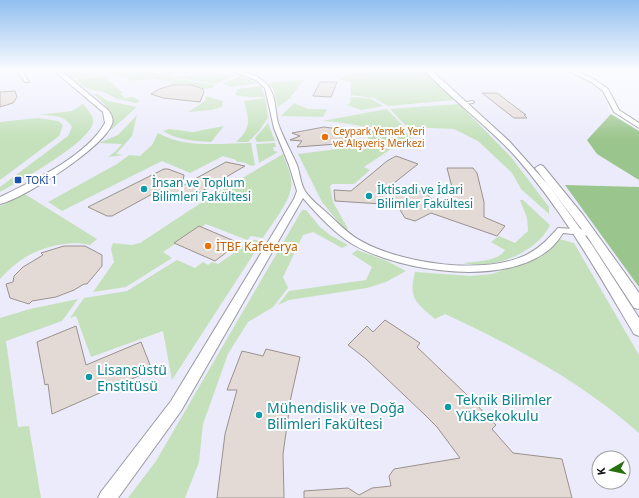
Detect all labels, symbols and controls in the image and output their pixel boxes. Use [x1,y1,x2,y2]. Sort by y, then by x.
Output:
place label: Ceypark Yemek Yeri ve Alışveriş Merkezi [333,124,425,150]
marker: Ceypark Yemek Yeri ve Alışveriş Merkezi [320,132,330,142]
place label: TOKİ 1 [26,173,57,187]
place label: İnsan ve Toplum Bilimleri Fakültesi [152,174,251,205]
marker: TOKİ 1 [13,175,23,185]
place label: İktisadi ve İdari Bilimler Fakültesi [377,181,473,212]
marker: İnsan ve Toplum Bilimleri Fakültesi [139,184,149,194]
marker: İktisadi ve İdari Bilimler Fakültesi [364,191,374,201]
place label: İTBF Kafeterya [216,238,298,255]
marker: İTBF Kafeterya [203,241,213,251]
place label: Lisansüstü Enstitüsü [97,360,167,395]
marker: Lisansüstü Enstitüsü [84,372,94,382]
place label: Teknik Bilimler Yüksekokulu [456,390,552,425]
place label: Mühendislik ve Doğa Bilimleri Fakültesi [267,398,405,433]
marker: Teknik Bilimler Yüksekokulu [443,402,453,412]
marker: Mühendislik ve Doğa Bilimleri Fakültesi [254,410,264,420]
north arrow [591,450,631,490]
text: K [593,466,609,476]

